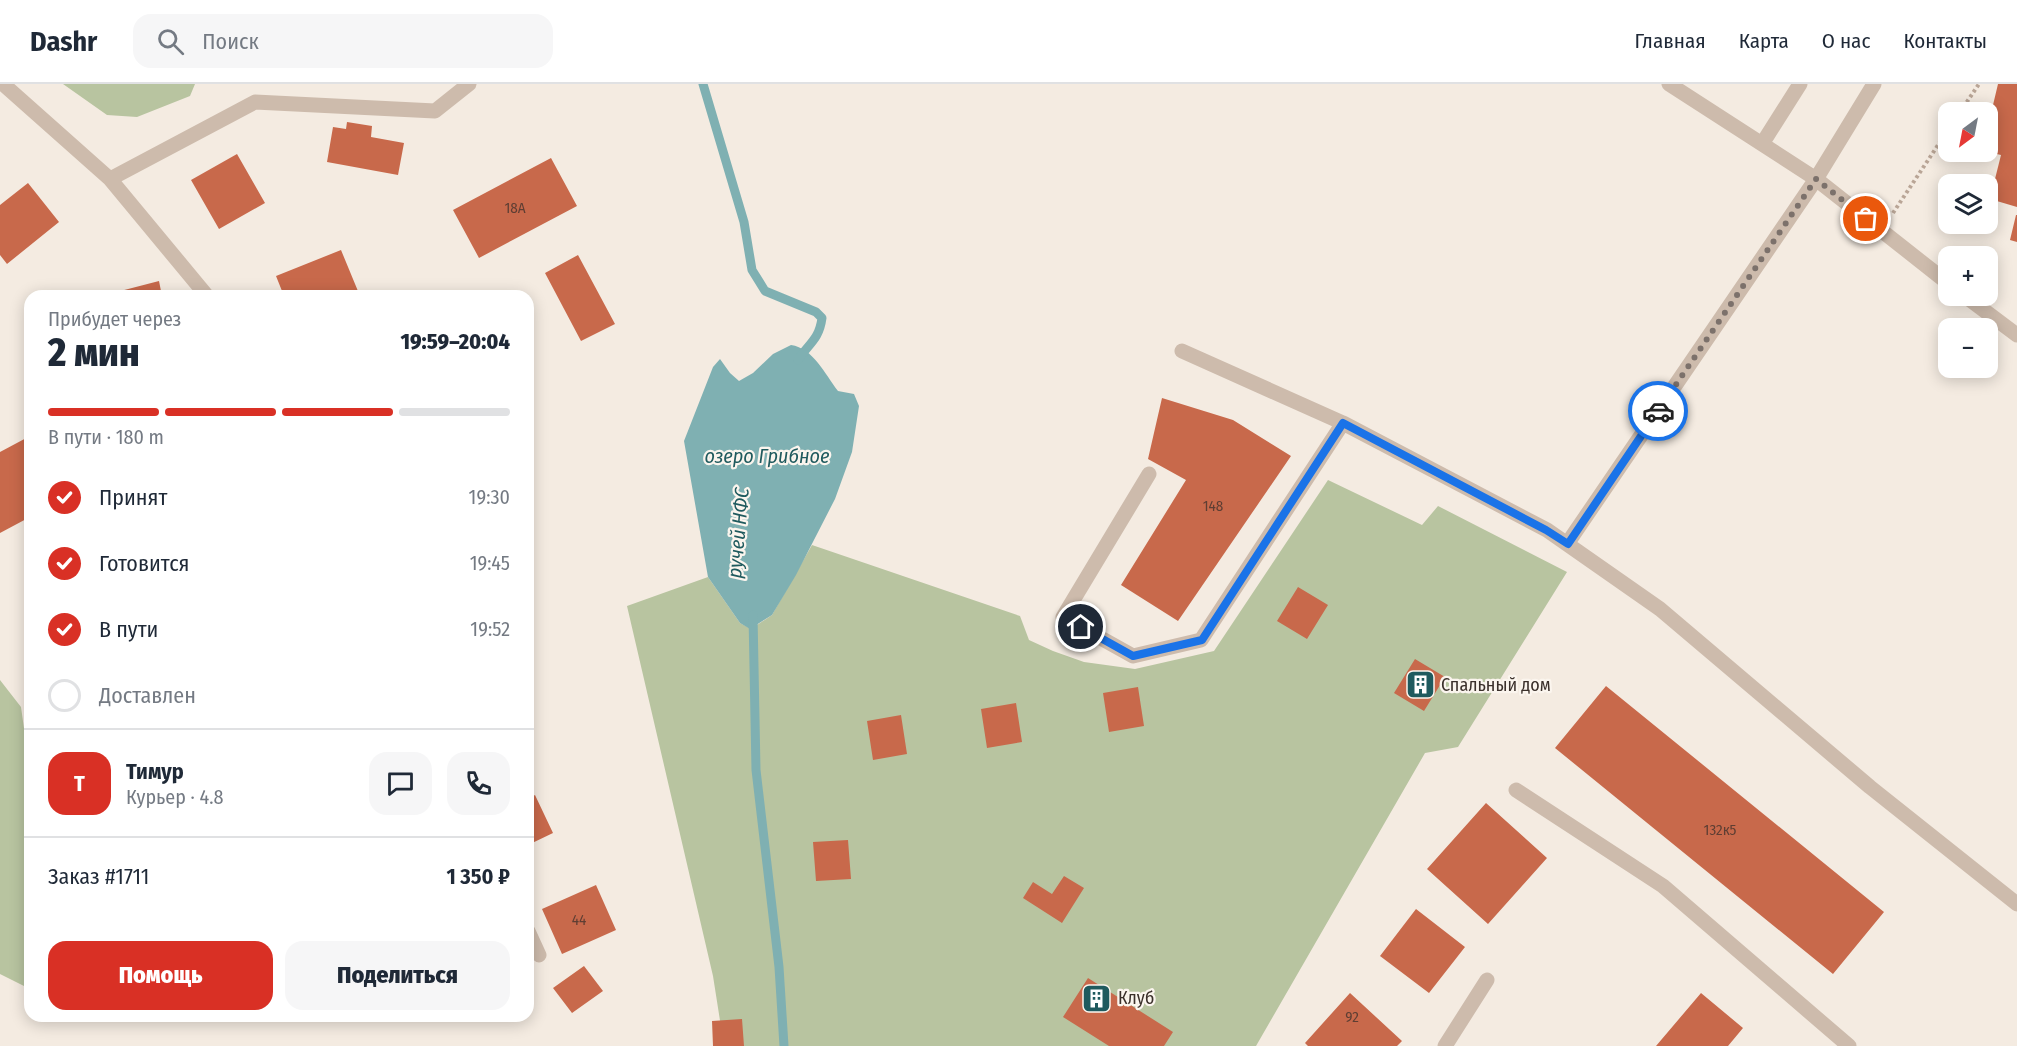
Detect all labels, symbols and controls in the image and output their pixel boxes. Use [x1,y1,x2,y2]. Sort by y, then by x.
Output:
search box [133,14,553,68]
text: Dashr [30,25,97,58]
icon: search [154,25,187,58]
text: Поиск [202,28,259,55]
text: Главная [1635,28,1706,54]
text: Карта [1739,28,1789,54]
text: О нас [1822,28,1870,54]
text: Контакты [1903,28,1987,54]
north arrow [1938,102,1998,162]
map controls [1938,102,1998,378]
button: layers [1938,174,1998,234]
pin [1840,193,1891,244]
house number: 18А [504,199,526,217]
icon: bag [1849,202,1882,235]
button: + [1938,246,1998,306]
text: Прибудет через [48,307,181,331]
button: − [1938,318,1998,378]
text: 19:59–20:04 [400,328,510,355]
text: 2 мин [48,330,140,376]
courier [1628,381,1688,441]
icon: car [1642,395,1675,428]
text: В пути · 180 m [48,425,164,449]
water label: озеро Грибное [705,444,830,468]
icon: check [48,481,81,514]
text: Принят [99,484,167,511]
text: 19:30 [469,485,510,509]
water label: ручей НФС [722,486,754,579]
house number: 148 [1203,497,1223,515]
icon: check [48,547,81,580]
text: Готовится [99,550,190,577]
text: 19:45 [470,551,510,575]
pin [1055,601,1106,652]
icon: home [1064,610,1097,643]
icon: check [48,613,81,646]
text: В пути [99,616,158,643]
text: 19:52 [470,617,510,641]
building icon: Спальный дом [1404,669,1436,701]
place label: Спальный дом [1441,674,1551,696]
text: Доставлен [99,682,196,709]
button: chat [369,752,432,815]
button: phone [447,752,510,815]
text: Тимур [126,758,184,785]
text: Т [74,770,85,797]
text: Курьер · 4.8 [126,785,223,809]
house number: 132к5 [1704,821,1737,839]
text: Заказ #1711 [48,863,149,890]
text: 1 350 ₽ [446,863,510,890]
house number: 44 [572,911,586,929]
button: Помощь [48,941,273,1010]
button: Поделиться [285,941,510,1010]
building icon: Клуб [1081,982,1113,1014]
place label: Клуб [1118,987,1154,1009]
house number: 92 [1345,1008,1359,1026]

